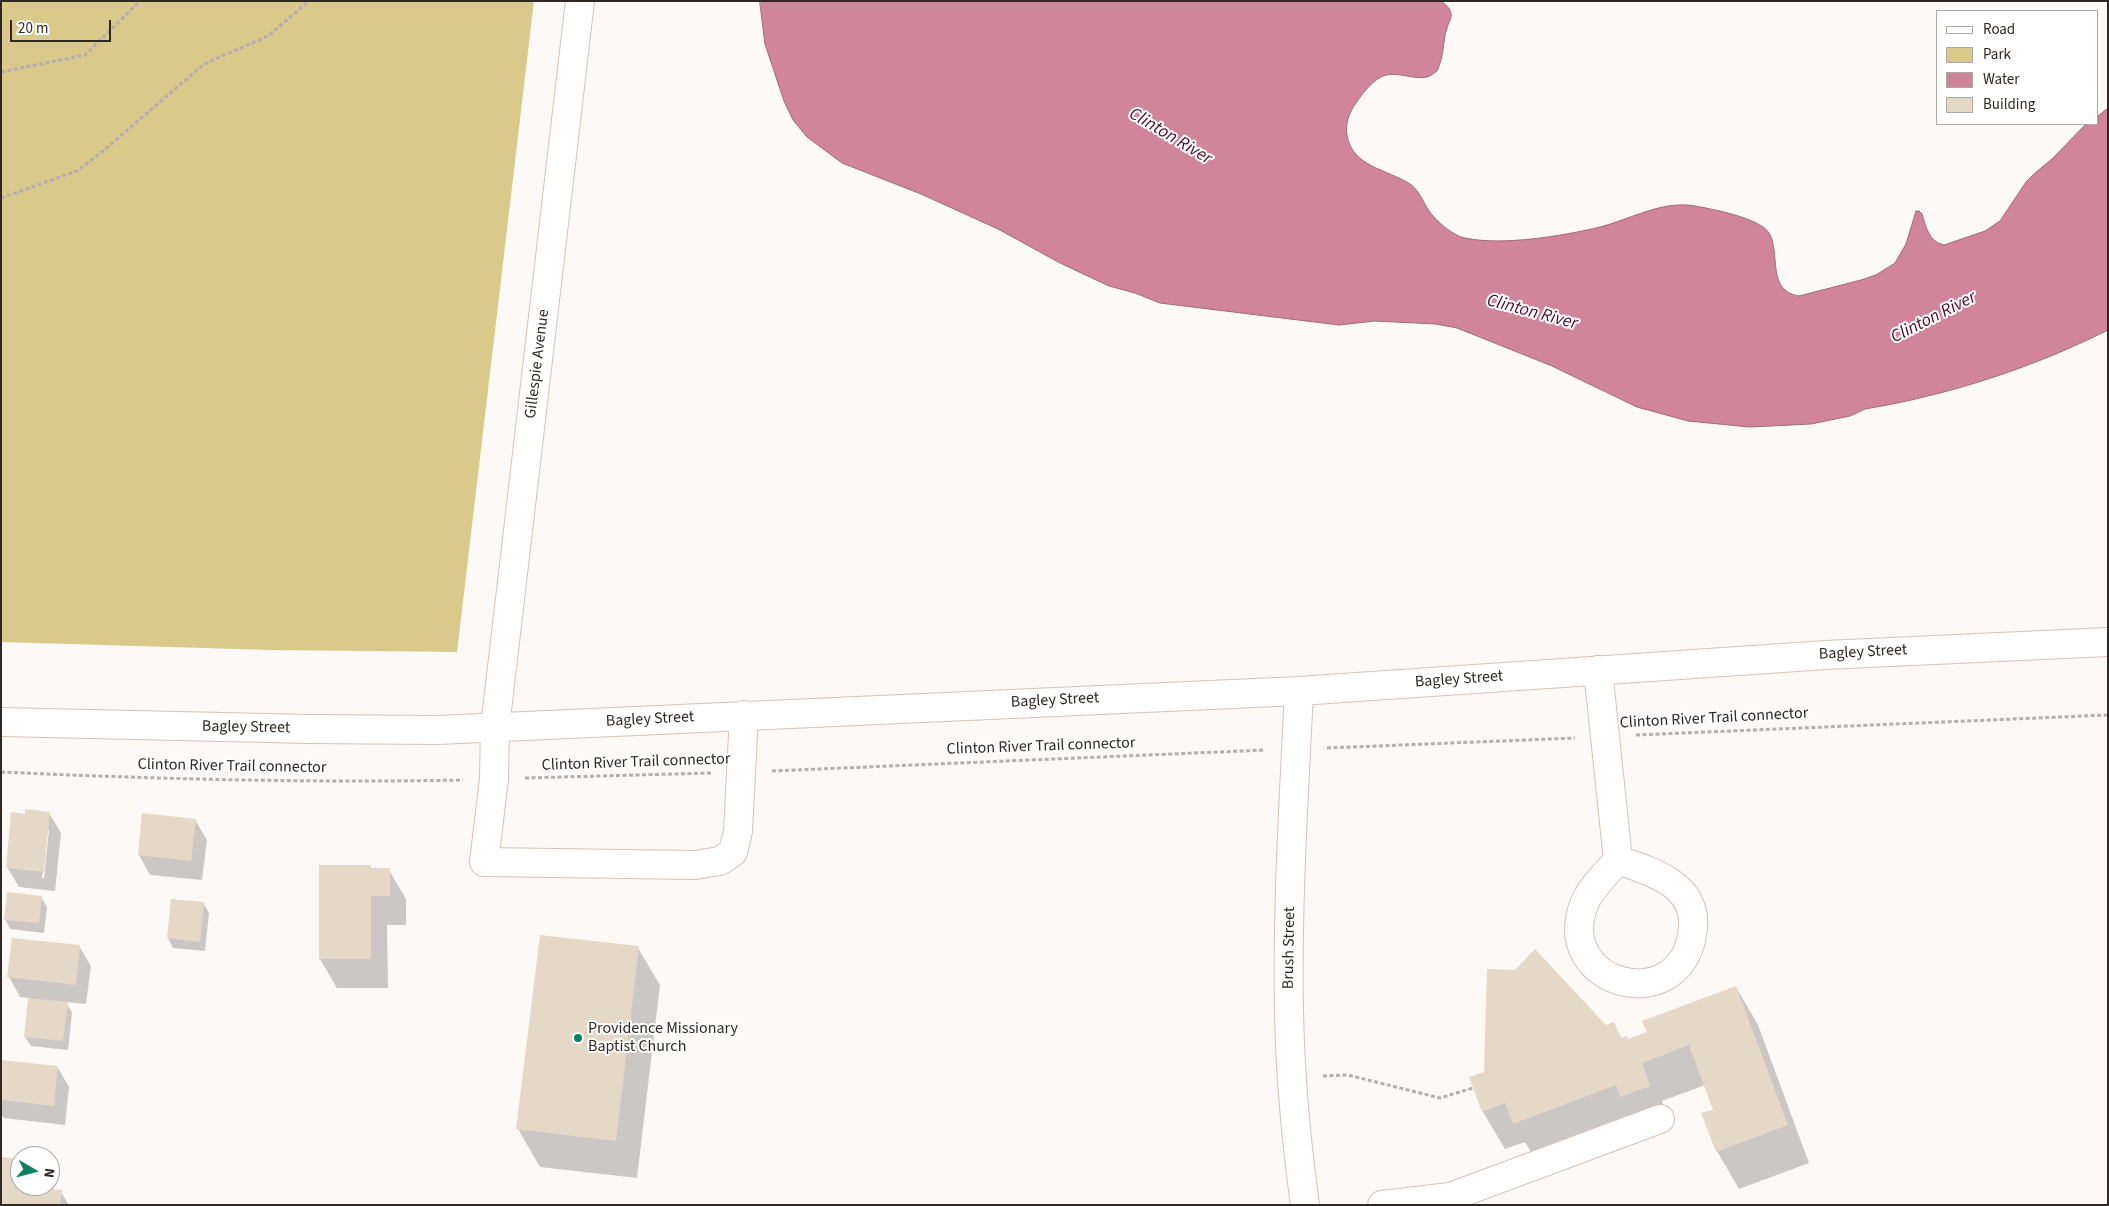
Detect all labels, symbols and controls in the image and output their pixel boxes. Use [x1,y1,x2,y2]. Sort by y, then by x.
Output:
scale bar [12,10,114,42]
legend [1936,10,2099,125]
text: 20 m [18,18,48,39]
text: Road [1983,19,2015,40]
text: Park [1983,44,2011,65]
text: Water [1983,69,2019,90]
text: Building [1983,94,2035,115]
water label: Clinton River [1125,104,1215,170]
water label: Clinton River [1888,287,1980,349]
water label: Clinton River [1484,291,1580,335]
street label: Gillespie Avenue [522,308,554,420]
street label: Bagley Street [1818,641,1908,665]
street label: Bagley Street [1414,667,1504,693]
street label: Bagley Street [1010,689,1100,713]
street label: Clinton River Trail connector [1619,704,1809,734]
street label: Bagley Street [605,708,695,732]
street label: Bagley Street [202,718,290,738]
street label: Clinton River Trail connector [946,734,1136,760]
street label: Clinton River Trail connector [541,750,731,776]
street label: Clinton River Trail connector [137,756,327,778]
street label: Brush Street [1280,907,1300,989]
place label: Providence Missionary Baptist Church [588,1019,738,1057]
marker: Providence Missionary Baptist Church [572,1032,584,1044]
north arrow [10,1146,60,1196]
text: N [38,1167,59,1179]

